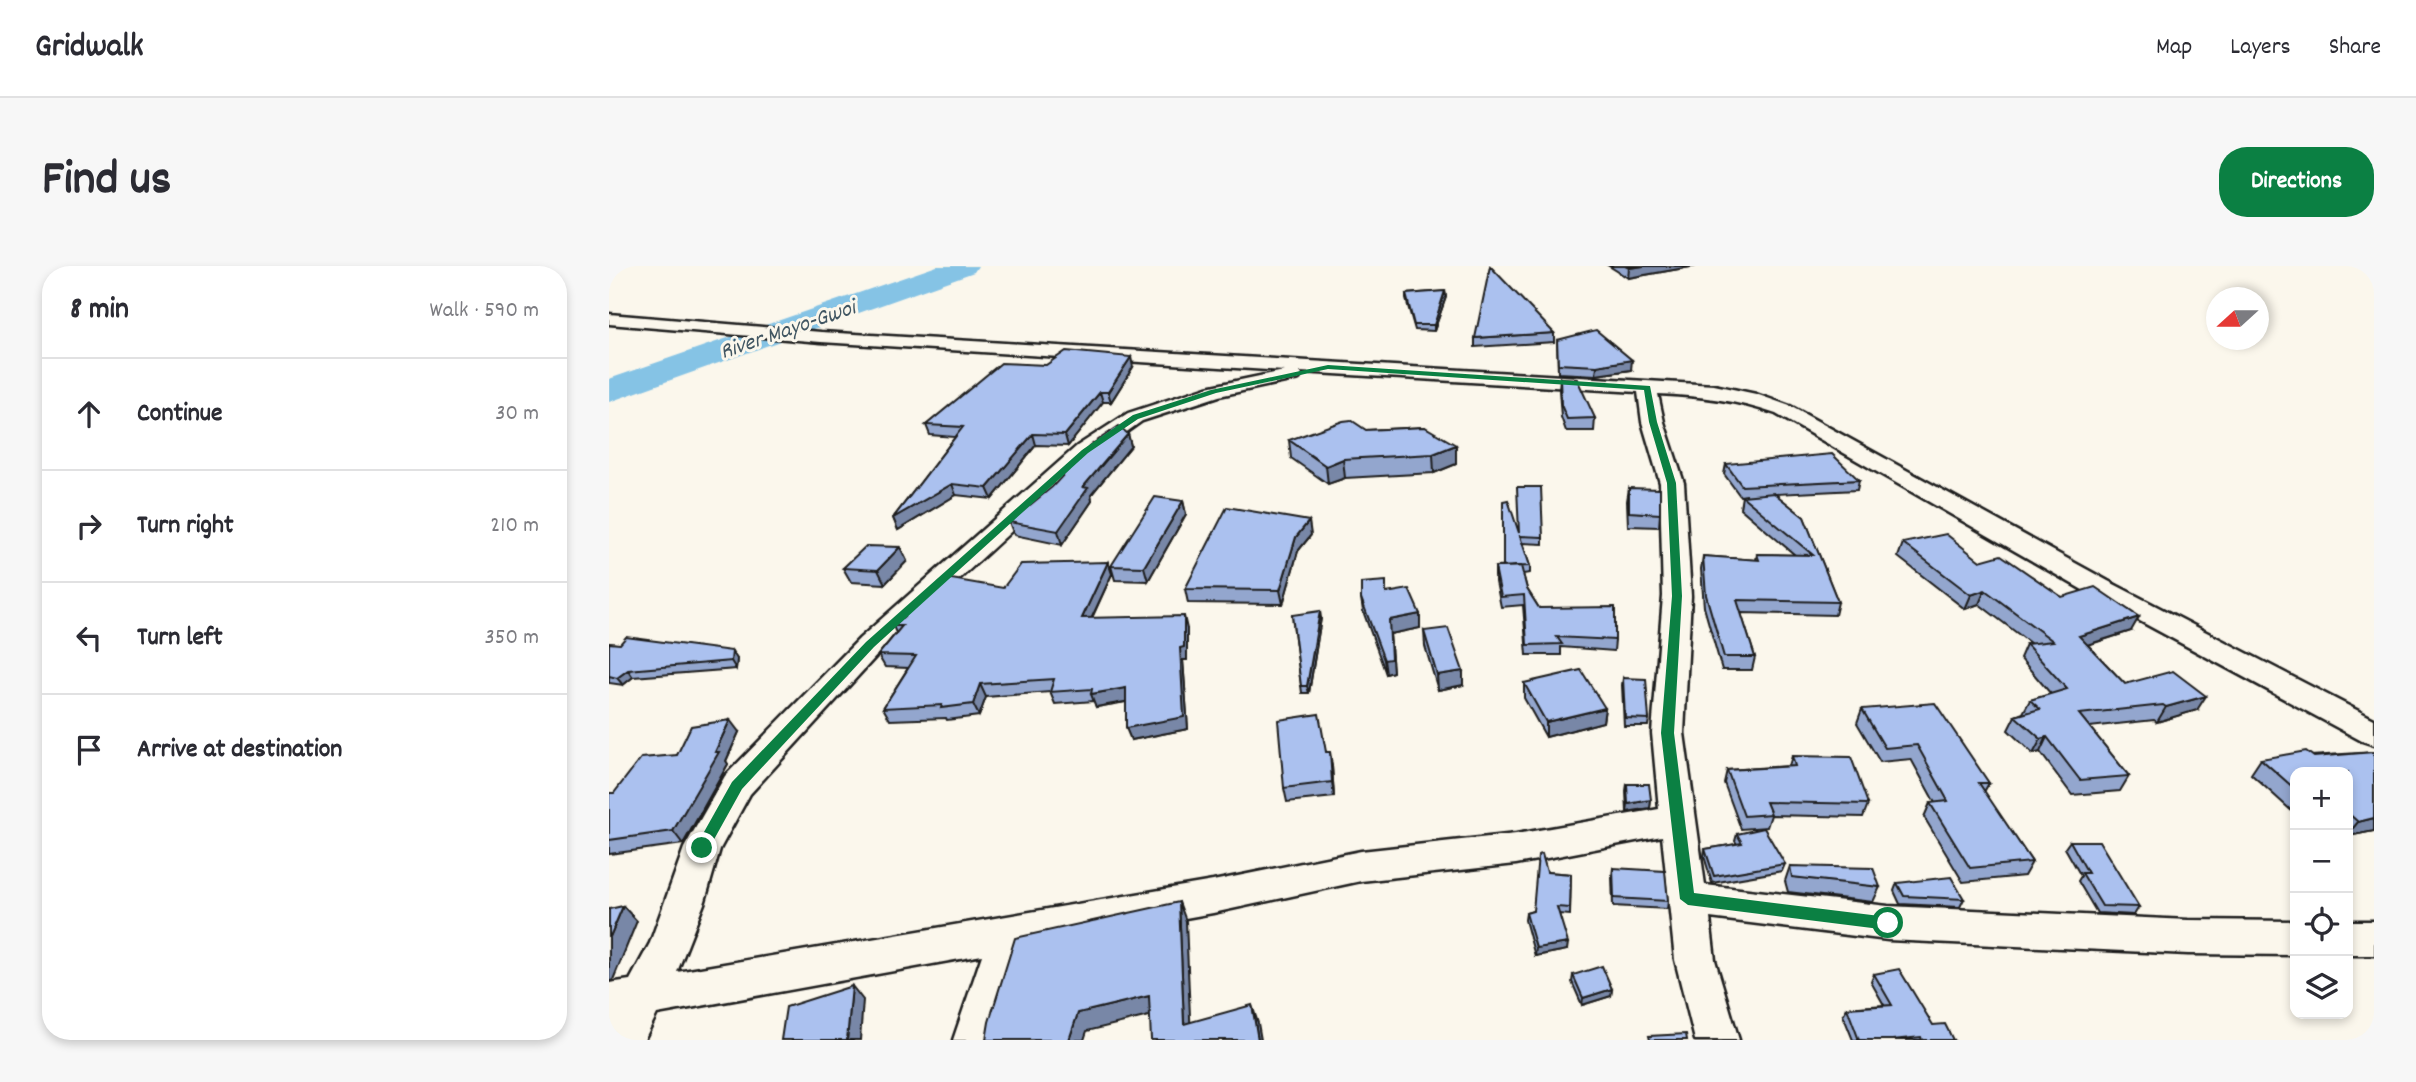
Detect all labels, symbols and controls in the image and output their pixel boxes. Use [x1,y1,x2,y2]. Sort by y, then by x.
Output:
text: Gridwalk [35,25,144,72]
text: Map [2156,31,2192,65]
text: Layers [2230,31,2291,65]
text: Share [2329,31,2381,65]
text: Find us [42,147,171,217]
button: Directions [2219,147,2374,217]
north arrow [2206,287,2269,350]
text: 8 min [70,290,129,333]
water label: River Mayo-Gwoi [716,291,864,370]
text: Walk · 590 m [430,295,539,328]
icon: ahead [70,395,108,433]
text: Continue [137,396,222,433]
text: 30 m [495,398,539,431]
icon: right [70,507,108,545]
text: Turn right [137,508,234,545]
text: 210 m [490,510,539,543]
icon: left [70,619,108,657]
text: Turn left [137,620,223,657]
text: 350 m [485,622,539,655]
icon: arrive [70,731,108,769]
text: Arrive at destination [137,732,342,769]
map controls [2290,767,2353,1019]
button: + [2290,767,2353,830]
button: − [2290,830,2353,893]
route end [686,832,717,863]
button: locate [2290,893,2353,956]
route start [1872,907,1903,938]
button: layers [2290,956,2353,1019]

